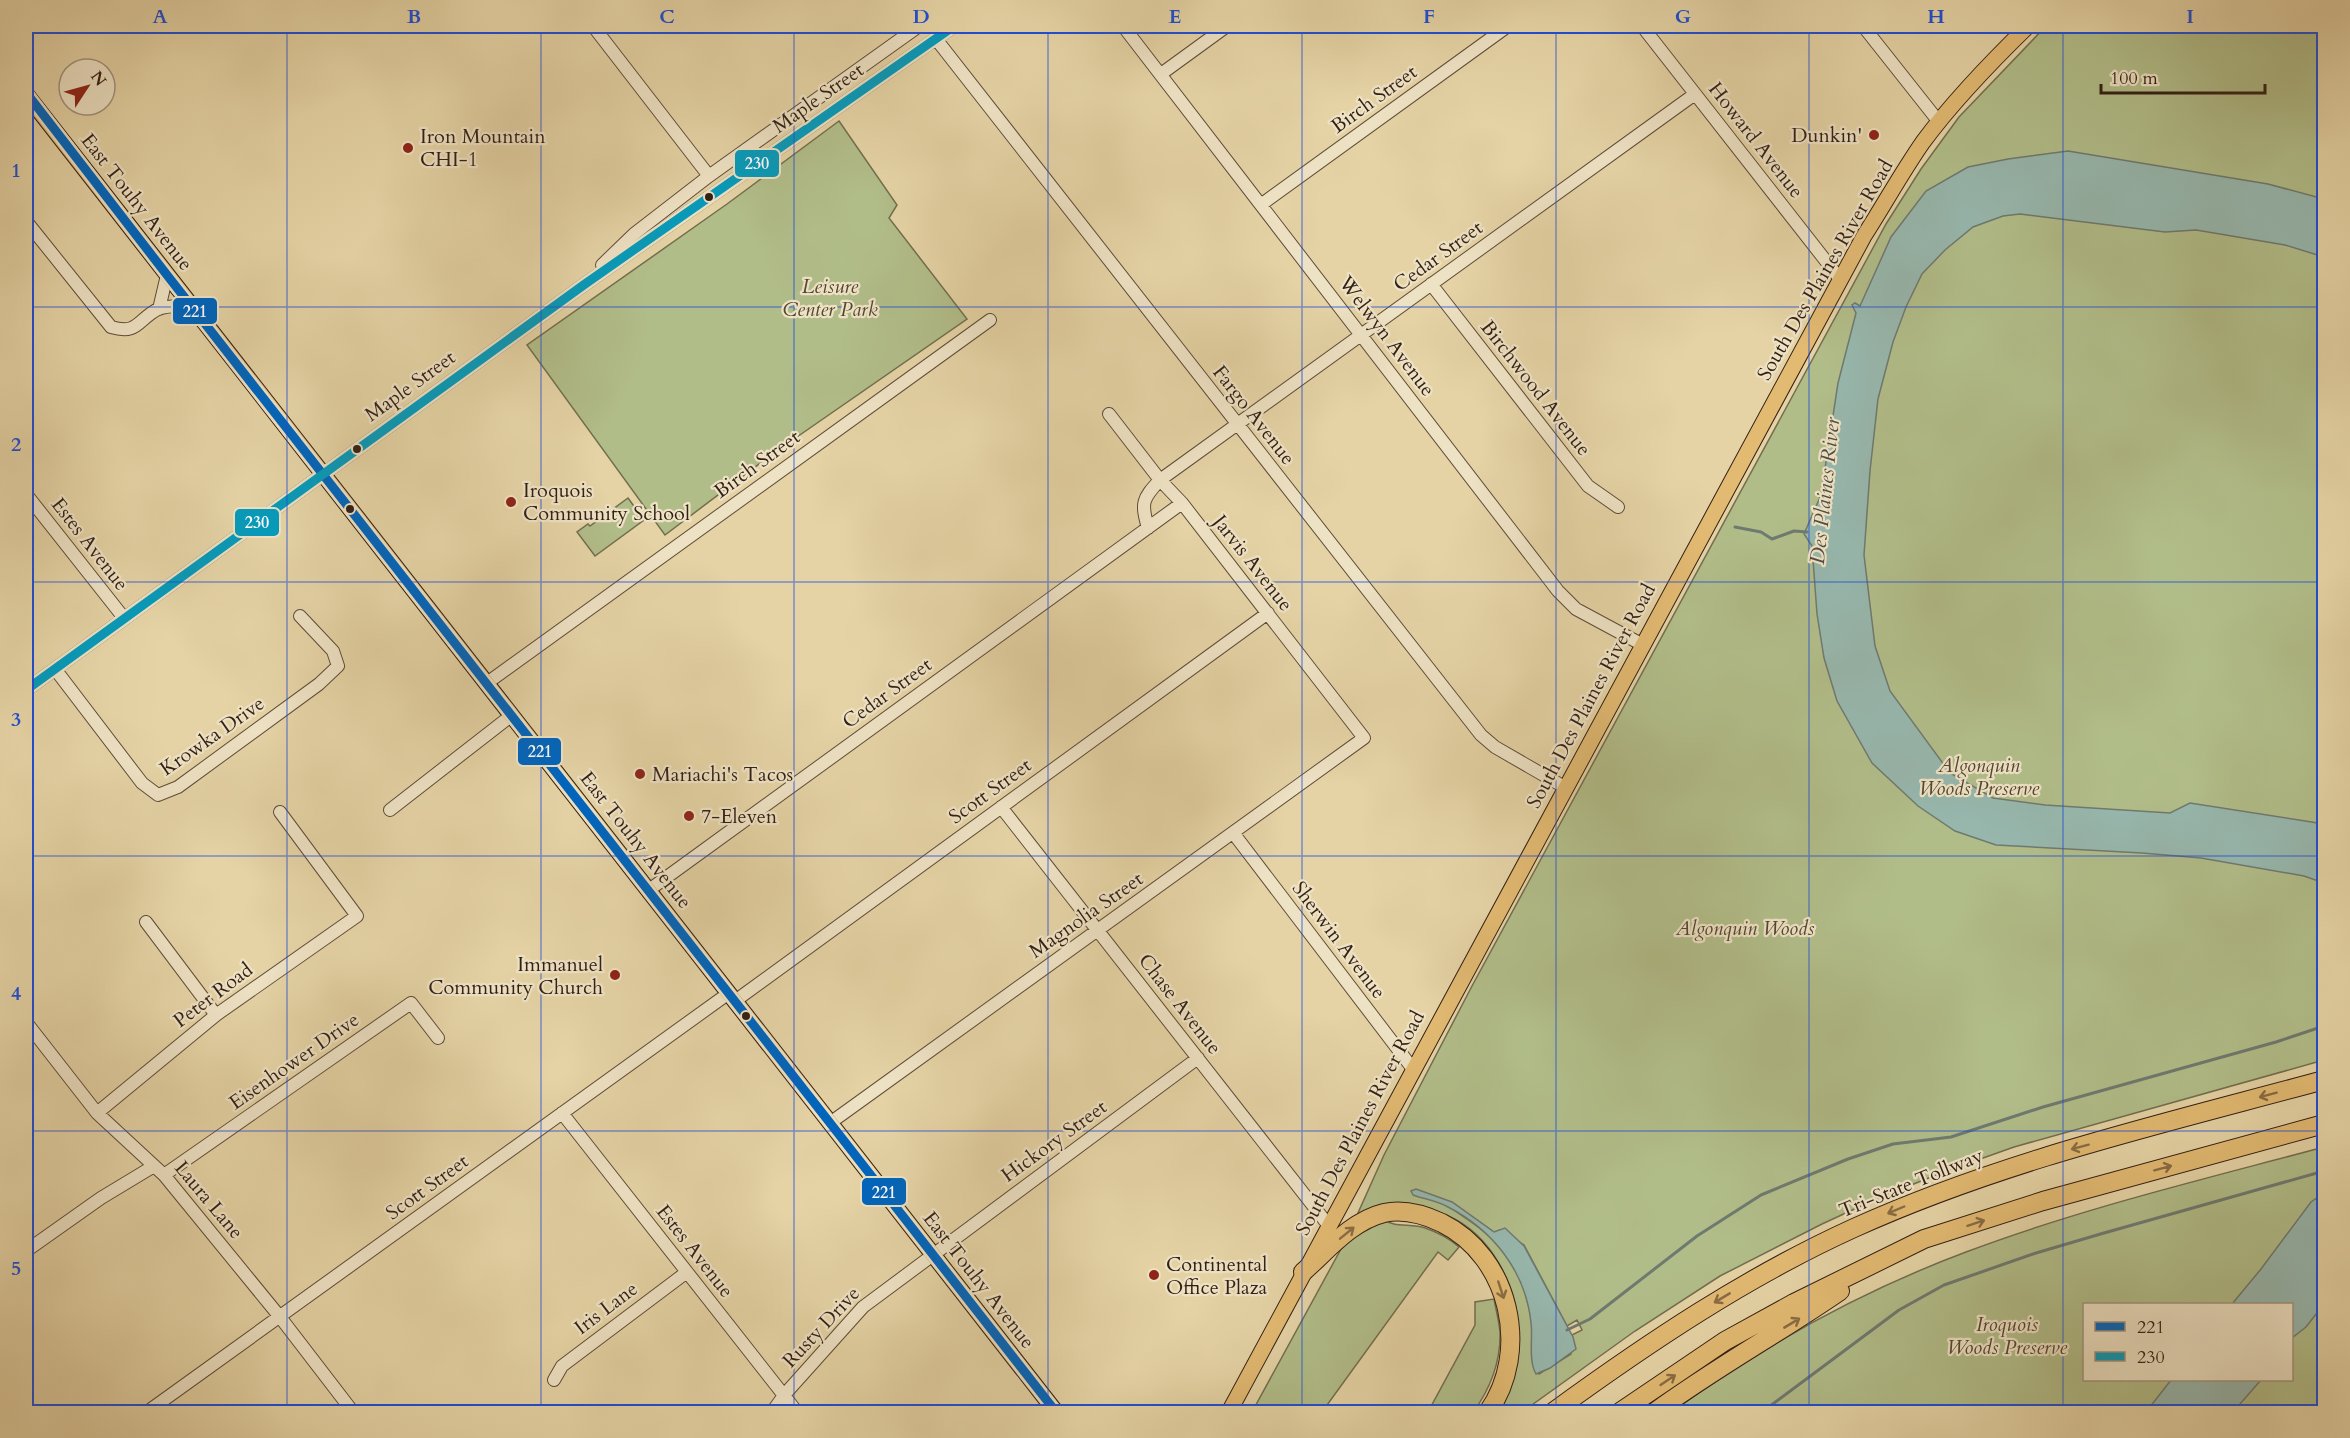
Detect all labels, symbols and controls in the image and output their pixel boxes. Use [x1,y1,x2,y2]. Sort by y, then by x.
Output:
text: A [152,3,168,30]
text: B [407,3,421,30]
text: C [659,3,675,30]
text: D [912,3,930,30]
text: E [1169,3,1181,30]
text: F [1423,3,1435,30]
text: G [1675,3,1691,30]
text: H [1927,3,1945,30]
text: I [2186,3,2194,30]
street label: Maple Street [767,56,870,139]
north arrow [57,57,117,117]
scale bar [2101,57,2264,95]
street label: Birch Street [1326,58,1423,139]
text: 100 m [2110,66,2158,91]
text: N [85,67,111,91]
street label: Howard Avenue [1702,76,1810,204]
place label: Dunkin' [1791,122,1862,149]
place label: Iron Mountain CHI-1 [420,123,546,173]
street label: East Touhy Avenue [75,128,199,276]
marker: Dunkin' [1867,128,1881,142]
marker: Iron Mountain CHI-1 [401,141,415,155]
line badge: 230 [734,149,780,178]
text: 230 [745,153,769,175]
street label: South Des Plaines River Road [1751,154,1900,385]
text: 1 [11,157,21,184]
unlabelled marker [703,191,715,203]
street label: Cedar Street [1388,214,1489,298]
street label: Welwyn Avenue [1332,269,1441,402]
park label: Leisure Center Park [782,273,878,323]
line badge: 221 [172,297,218,325]
text: 221 [183,301,207,323]
street label: Birchwood Avenue [1475,315,1597,461]
street label: Maple Street [359,344,461,428]
street label: Fargo Avenue [1207,360,1301,470]
water label: Des Plaines River [1803,415,1847,566]
street label: Birch Street [709,423,806,504]
text: 2 [11,431,21,458]
unlabelled marker [351,443,363,455]
place label: Iroquois Community School [523,477,690,527]
street label: Estes Avenue [45,492,135,596]
marker: Iroquois Community School [504,495,518,509]
unlabelled marker [344,503,356,515]
street label: Jarvis Avenue [1205,507,1299,617]
line badge: 230 [234,508,280,537]
text: 230 [245,512,269,534]
street label: South Des Plaines River Road [1520,579,1662,813]
street label: Cedar Street [837,651,938,735]
street label: Krowka Drive [154,690,270,782]
text: 3 [11,706,21,733]
line badge: 221 [517,737,562,766]
text: 221 [528,741,552,763]
street label: Scott Street [943,751,1037,830]
park label: Algonquin Woods Preserve [1919,752,2040,802]
place label: Mariachi's Tacos [652,761,793,788]
street label: East Touhy Avenue [574,766,698,914]
marker: Mariachi's Tacos [633,767,647,781]
place label: 7-Eleven [701,803,778,830]
marker: 7-Eleven [682,809,696,823]
street label: Magnolia Street [1023,865,1149,964]
street label: Sherwin Avenue [1286,876,1392,1004]
park label: Algonquin Woods [1675,915,1815,942]
street label: Chase Avenue [1132,948,1228,1060]
place label: Immanuel Community Church [428,951,603,1001]
street label: Peter Road [168,956,259,1034]
marker: Immanuel Community Church [608,968,622,982]
text: 4 [11,980,21,1007]
street label: Eisenhower Drive [224,1006,364,1116]
street label: South Des Plaines River Road [1289,1006,1431,1240]
unlabelled marker [740,1010,752,1022]
one-way arrow [2259,1090,2278,1102]
street label: Hickory Street [996,1093,1113,1188]
street label: Tri-State Tollway [1835,1142,1987,1224]
one-way arrow [2071,1142,2090,1154]
street label: Scott Street [380,1147,474,1226]
street label: Laura Lane [168,1155,250,1245]
one-way arrow [2153,1161,2172,1173]
line badge: 221 [861,1177,907,1206]
text: 221 [872,1182,896,1204]
street label: Estes Avenue [650,1199,740,1303]
one-way arrow [1887,1205,1905,1216]
street label: East Touhy Avenue [917,1206,1041,1354]
one-way arrow [1966,1217,1985,1228]
one-way arrow [1338,1227,1354,1240]
place label: Continental Office Plaza [1166,1251,1268,1301]
text: 5 [11,1255,21,1282]
marker: Continental Office Plaza [1147,1268,1161,1282]
street label: Iris Lane [569,1275,643,1341]
street label: Rusty Drive [776,1280,866,1374]
one-way arrow [1497,1280,1508,1299]
one-way arrow [1714,1292,1731,1304]
legend [2083,1303,2293,1381]
park label: Iroquois Woods Preserve [1947,1311,2068,1361]
text: 221 [2137,1315,2165,1340]
one-way arrow [1783,1316,1800,1328]
text: 230 [2137,1345,2165,1370]
one-way arrow [1660,1373,1677,1386]

